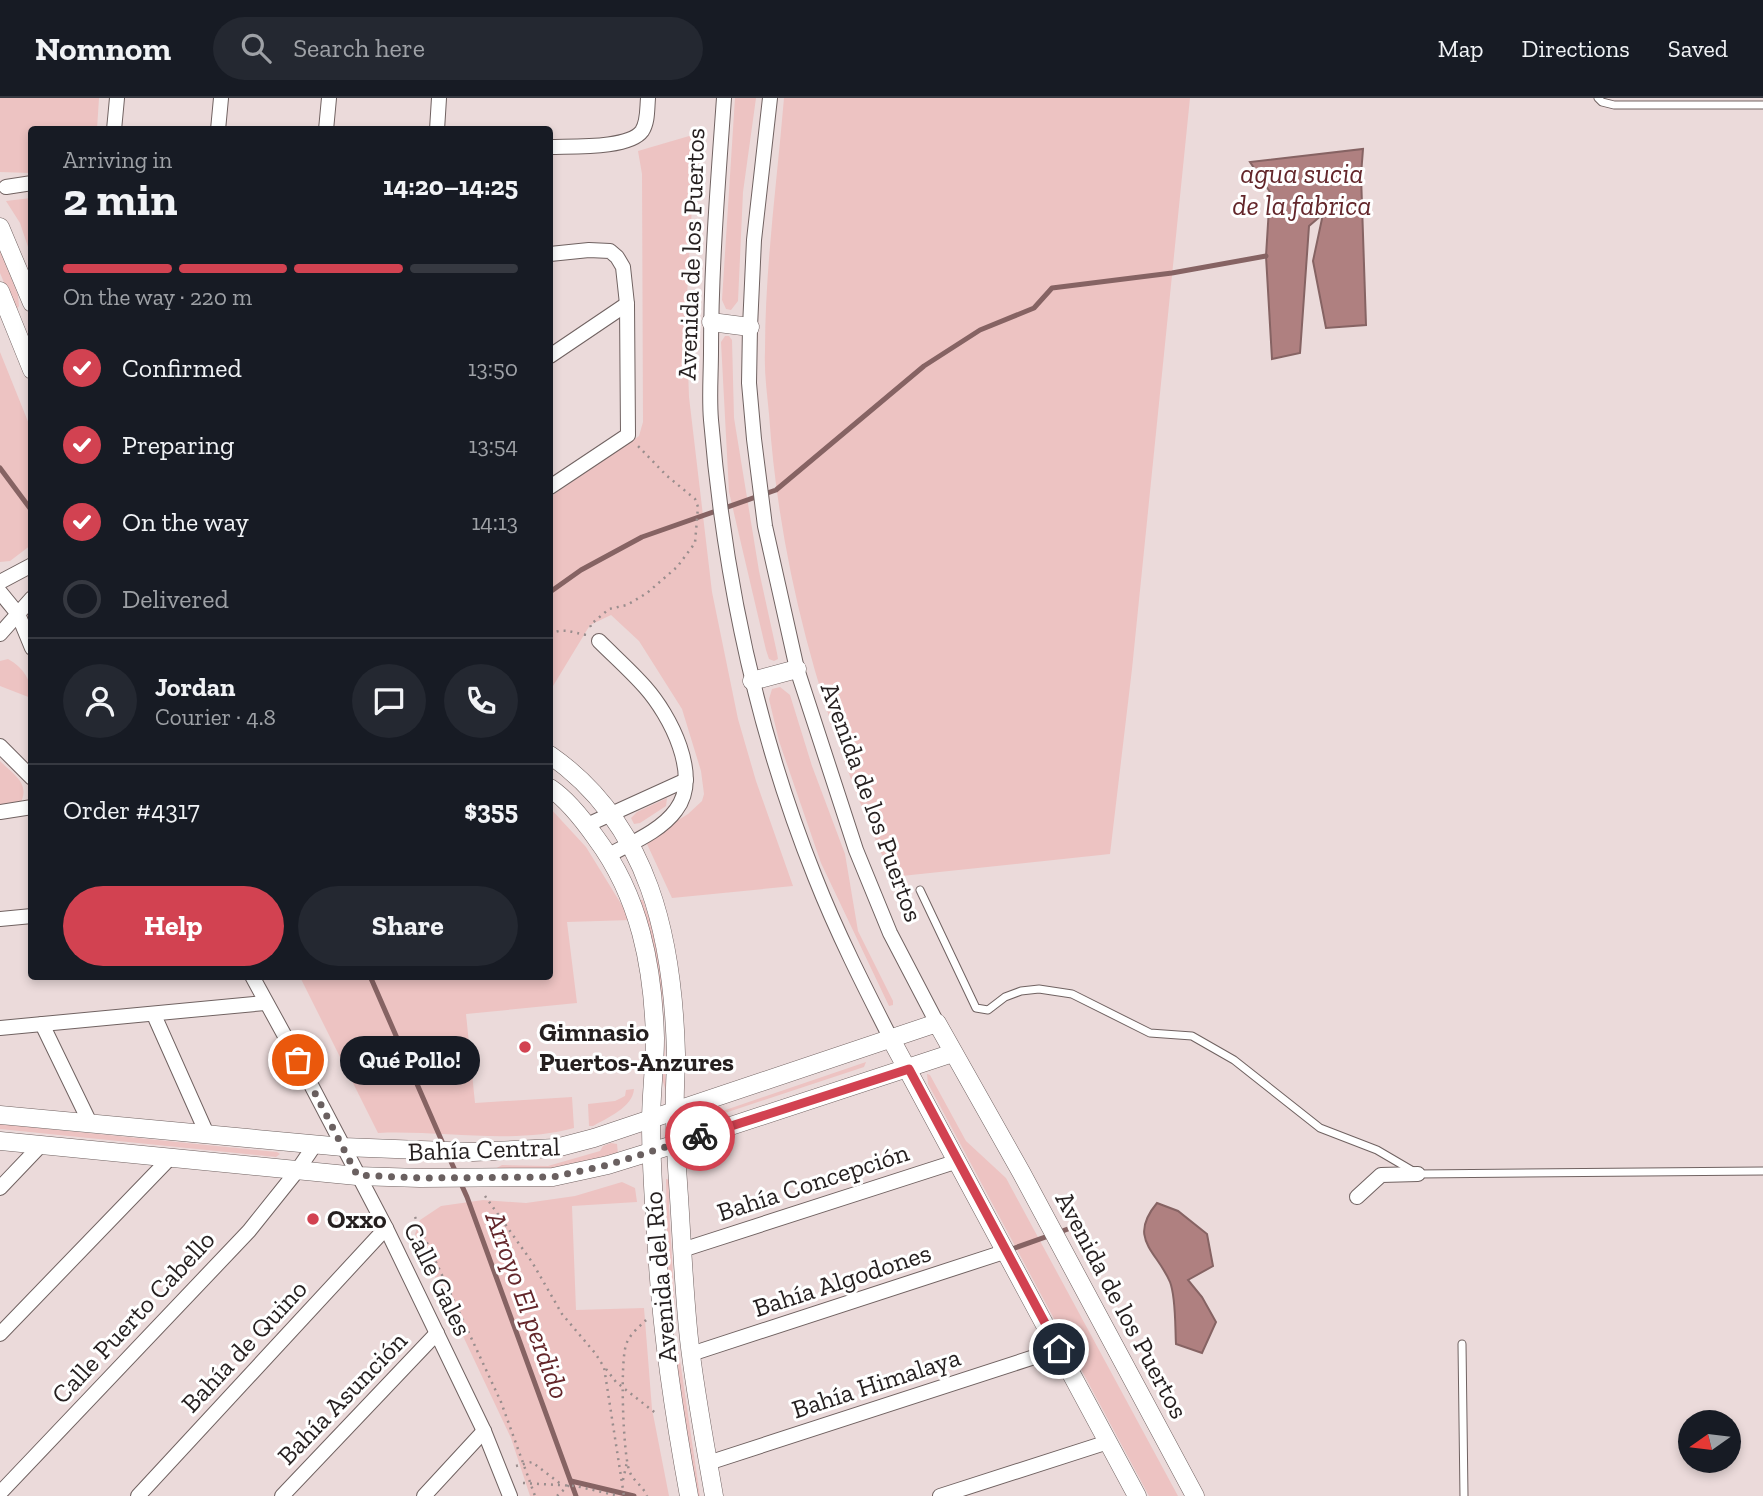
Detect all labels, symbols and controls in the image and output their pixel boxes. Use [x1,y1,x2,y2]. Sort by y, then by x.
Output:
search box [213,17,703,80]
text: Nomnom [35,29,171,68]
icon: search [237,29,275,67]
text: Search here [293,32,425,64]
text: Map [1438,34,1484,63]
text: Directions [1522,34,1630,63]
text: Saved [1668,34,1728,63]
street label: Avenida de los Puertos [671,127,711,381]
text: Arriving in [63,146,172,174]
water label: agua sucia de la fabrica [1232,157,1372,222]
text: 14:20–14:25 [383,170,518,202]
text: 2 min [63,172,178,227]
text: On the way · 220 m [63,283,252,311]
icon: check [63,349,101,387]
text: Confirmed [122,352,242,384]
text: 13:50 [468,354,518,382]
icon: check [63,426,101,464]
text: Preparing [122,429,234,461]
text: 13:54 [469,431,518,459]
icon: check [63,503,101,541]
text: On the way [122,506,249,538]
text: 14:13 [471,508,518,536]
text: Delivered [122,583,229,615]
button: person [63,664,137,738]
button: chat [352,664,426,738]
button: phone [444,664,518,738]
text: Jordan [155,671,235,703]
street label: Avenida de los Puertos [814,678,930,926]
text: Courier · 4.8 [155,703,276,731]
text: Order #4317 [63,794,200,826]
text: $355 [464,794,518,826]
button: Help [63,886,284,966]
button: Share [298,886,518,966]
place label: Gimnasio Puertos-Anzures [539,1016,734,1078]
pin [268,1030,328,1090]
callout: Qué Pollo! [340,1035,480,1084]
marker: Gimnasio Puertos-Anzures [517,1039,533,1055]
icon: bag [279,1041,317,1079]
text: Qué Pollo! [359,1046,461,1074]
courier [665,1101,735,1171]
icon: bike [681,1117,719,1155]
street label: Bahía Central [407,1130,561,1168]
street label: Bahía Concepción [713,1136,913,1228]
street label: Avenida de los Puertos [1049,1186,1195,1424]
street label: Avenida del Río [637,1190,683,1364]
place label: Oxxo [327,1203,387,1235]
water label: Arroyo El perdido [478,1206,577,1403]
marker: Oxxo [305,1211,321,1227]
street label: Calle Gales [397,1217,479,1341]
street label: Calle Puerto Cabello [44,1224,222,1410]
street label: Bahía Algodones [749,1236,935,1324]
street label: Bahía de Quino [174,1273,314,1419]
pin [1029,1319,1089,1379]
street label: Bahía Asunción [270,1325,414,1471]
icon: home [1040,1330,1078,1368]
street label: Bahía Himalaya [788,1341,965,1425]
north arrow [1678,1410,1741,1474]
map controls [1678,1410,1741,1473]

